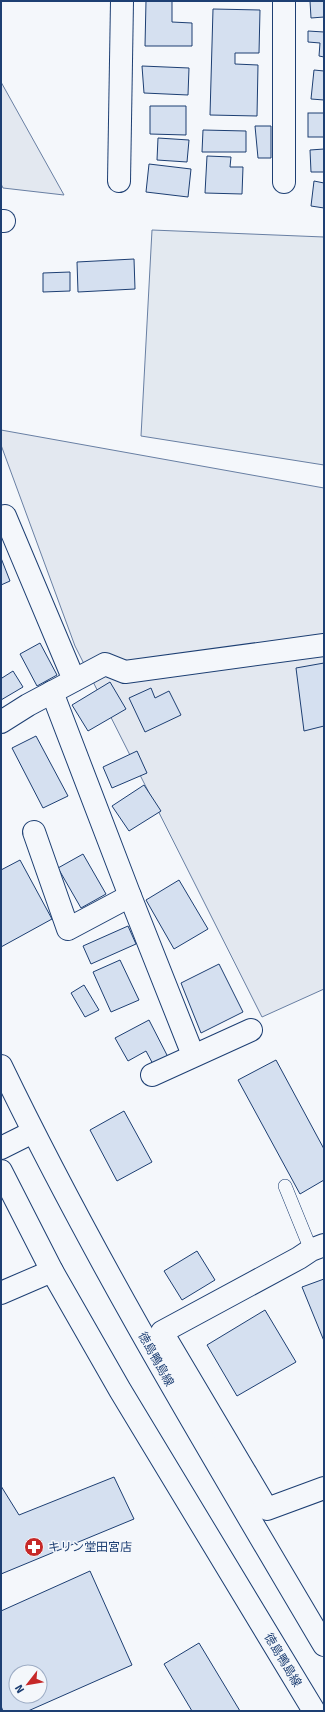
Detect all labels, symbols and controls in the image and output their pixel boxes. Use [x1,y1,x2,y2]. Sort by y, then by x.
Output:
street label: 徳島鴨島線 [134,1329,177,1389]
pharmacy icon: キリン堂田宮店 [23,1536,45,1558]
place label: キリン堂田宮店 [48,1540,132,1555]
street label: 徳島鴨島線 [261,1631,304,1690]
north arrow [8,1664,48,1704]
text: N [12,1682,27,1696]

